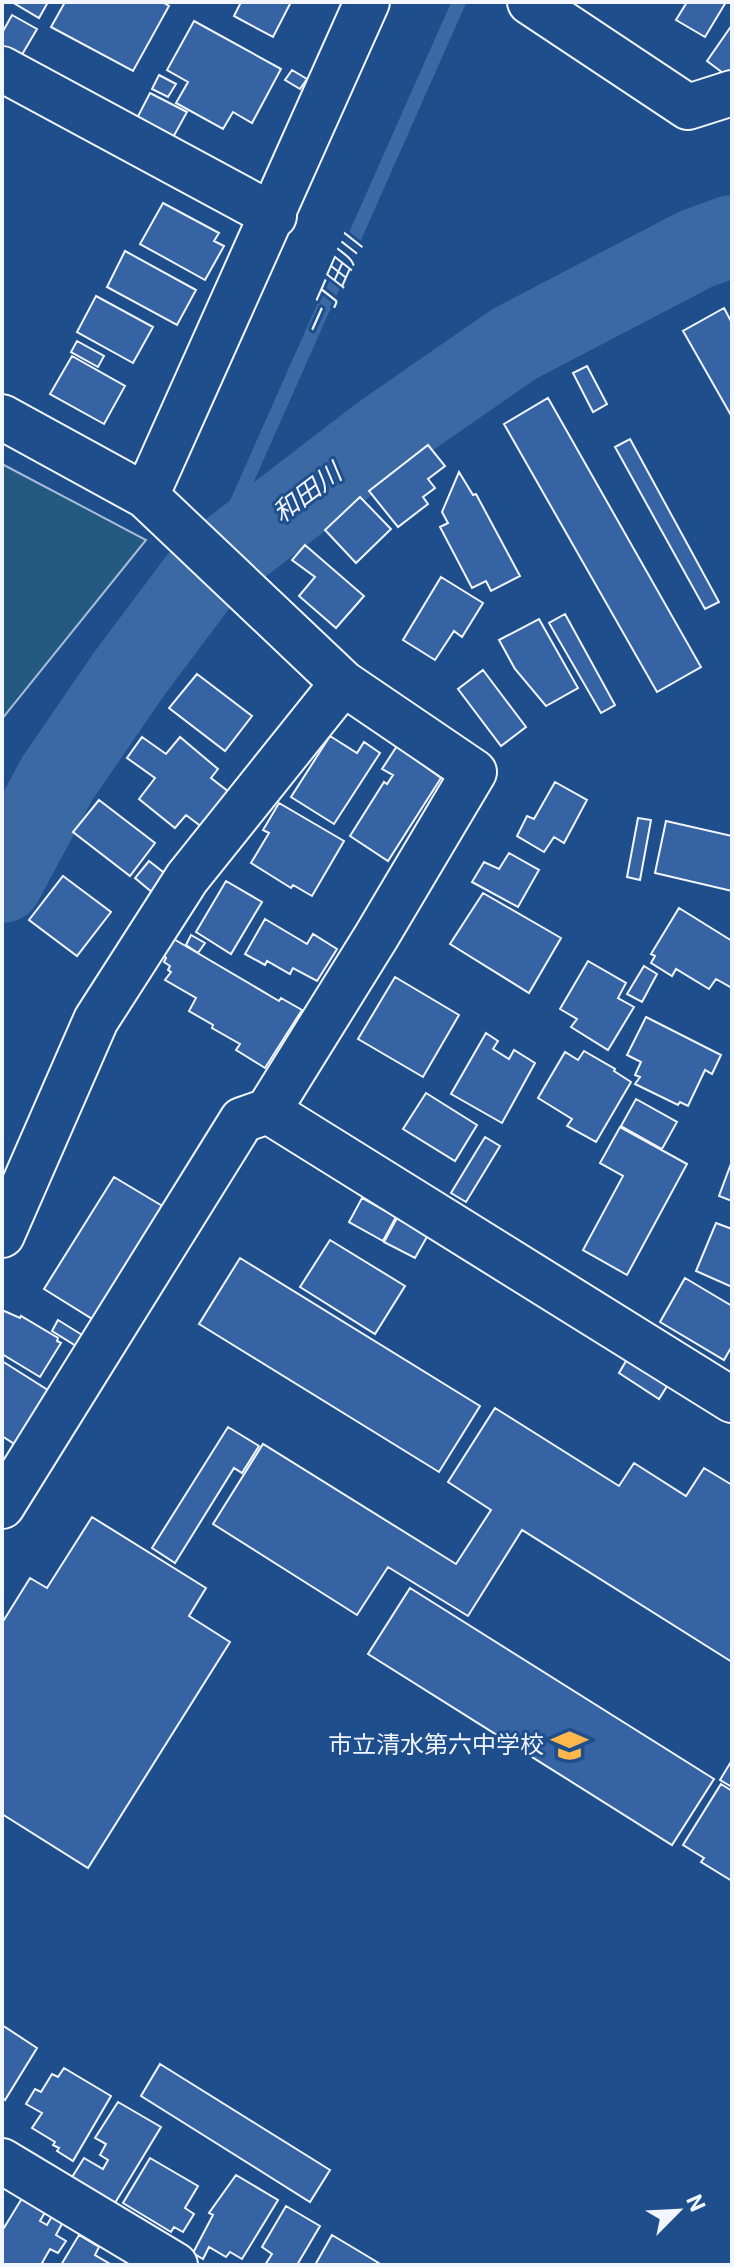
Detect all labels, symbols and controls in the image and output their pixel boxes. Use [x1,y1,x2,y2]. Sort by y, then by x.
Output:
water label: 一丁田川 [298,230,369,340]
water label: 和田川 [267,456,350,528]
school or university icon: 市立清水第六中学校 [551,1726,589,1764]
place label: 市立清水第六中学校 [328,1731,544,1759]
north arrow [638,2171,718,2251]
text: N [681,2191,710,2215]

